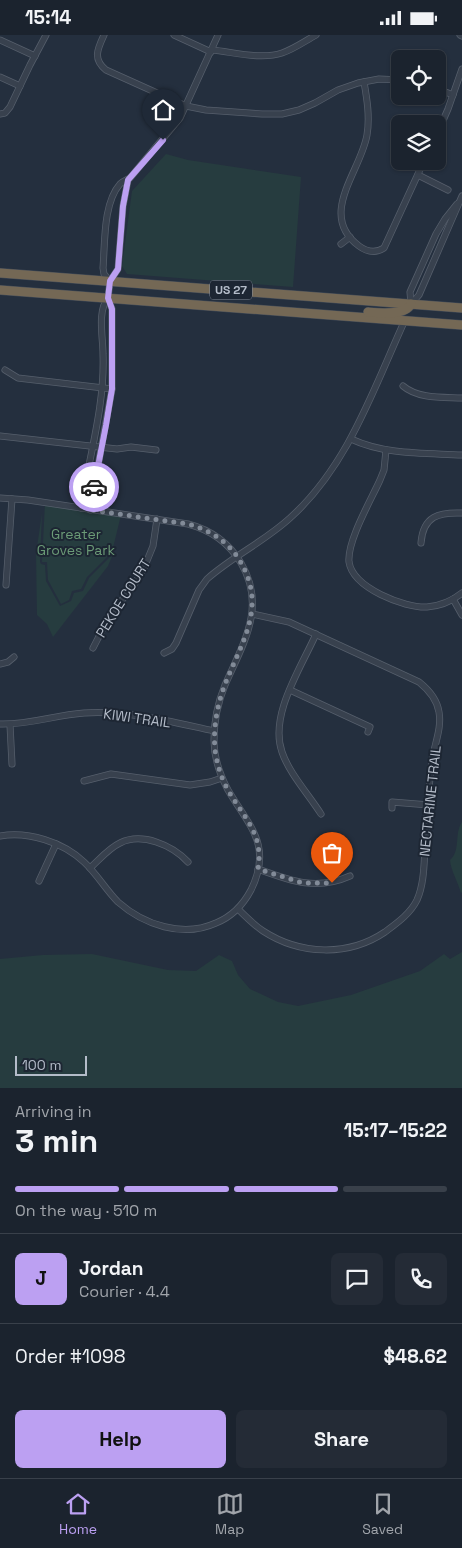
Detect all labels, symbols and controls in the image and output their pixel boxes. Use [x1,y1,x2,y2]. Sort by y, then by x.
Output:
text: 15:14 [25,5,71,30]
map controls [391,50,446,170]
button: locate [391,50,446,105]
pin [142,89,184,140]
icon: home [149,96,177,124]
button: layers [391,115,446,170]
road number: US 27 [210,281,252,299]
courier [69,462,119,512]
icon: car [80,473,108,501]
park label: Greater Groves Park [37,525,116,559]
street label: PEKOE COURT [92,555,154,641]
street label: KIWI TRAIL [102,704,172,732]
street label: NECTARINE TRAIL [415,744,445,857]
pin [311,832,353,883]
icon: bag [318,839,346,867]
scale bar [15,1053,88,1076]
text: 100 m [22,1056,61,1074]
text: Arriving in [15,1101,92,1122]
text: 15:17–15:22 [344,1118,447,1143]
text: 3 min [15,1121,98,1161]
text: On the way · 510 m [15,1200,157,1221]
button: chat [331,1253,383,1305]
button: phone [395,1253,447,1305]
text: Jordan [79,1256,144,1281]
text: J [35,1266,47,1291]
text: Courier · 4.4 [79,1281,170,1302]
text: Order #1098 [15,1344,126,1369]
text: $48.62 [384,1344,447,1369]
button: Help [15,1410,226,1468]
button: Share [236,1410,447,1468]
tab: Home [59,1490,97,1538]
tab: Map [215,1490,244,1538]
tab: Saved [362,1490,403,1538]

